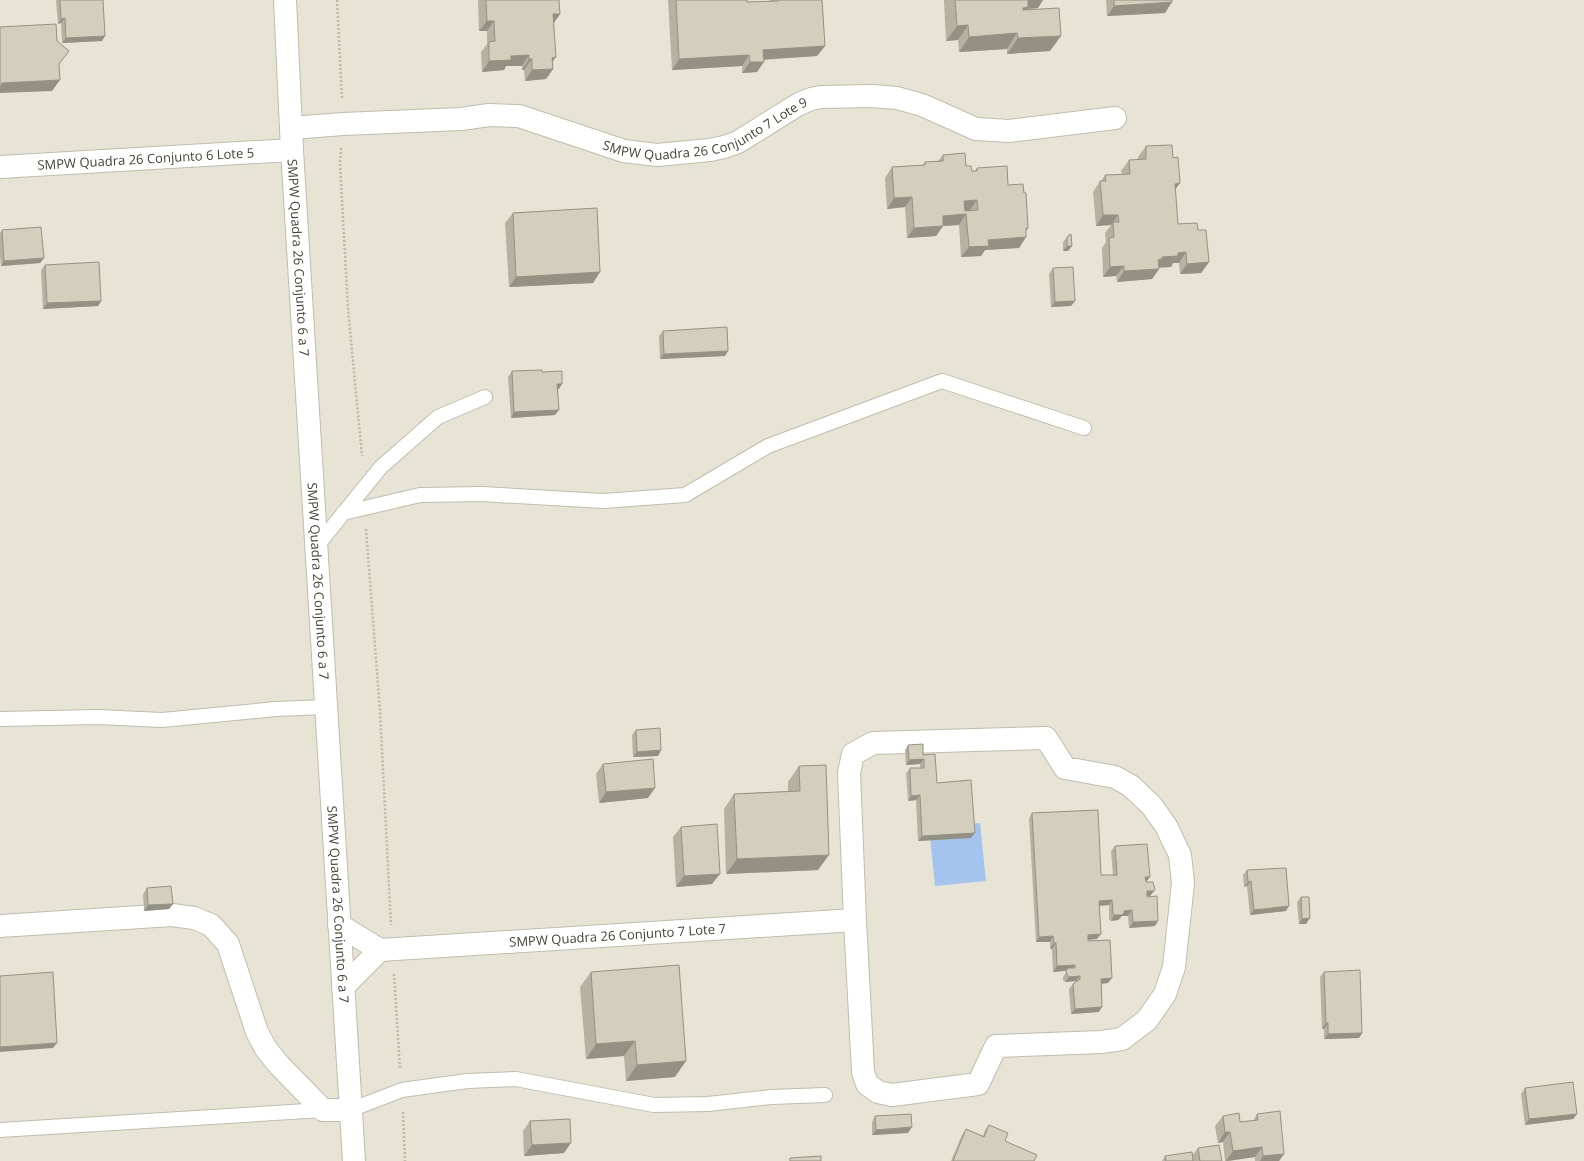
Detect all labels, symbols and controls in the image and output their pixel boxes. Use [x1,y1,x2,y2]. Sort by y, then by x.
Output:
street label: SMPW Quadra 26 Conjunto 7 Lote 9 [601,93,810,164]
street label: SMPW Quadra 26 Conjunto 6 Lote 5 [37,143,255,174]
street label: SMPW Quadra 26 Conjunto 6 a 7 [284,158,314,357]
street label: SMPW Quadra 26 Conjunto 6 a 7 [303,482,333,680]
street label: SMPW Quadra 26 Conjunto 6 a 7 [323,805,353,1004]
street label: SMPW Quadra 26 Conjunto 7 Lote 7 [509,919,726,951]

